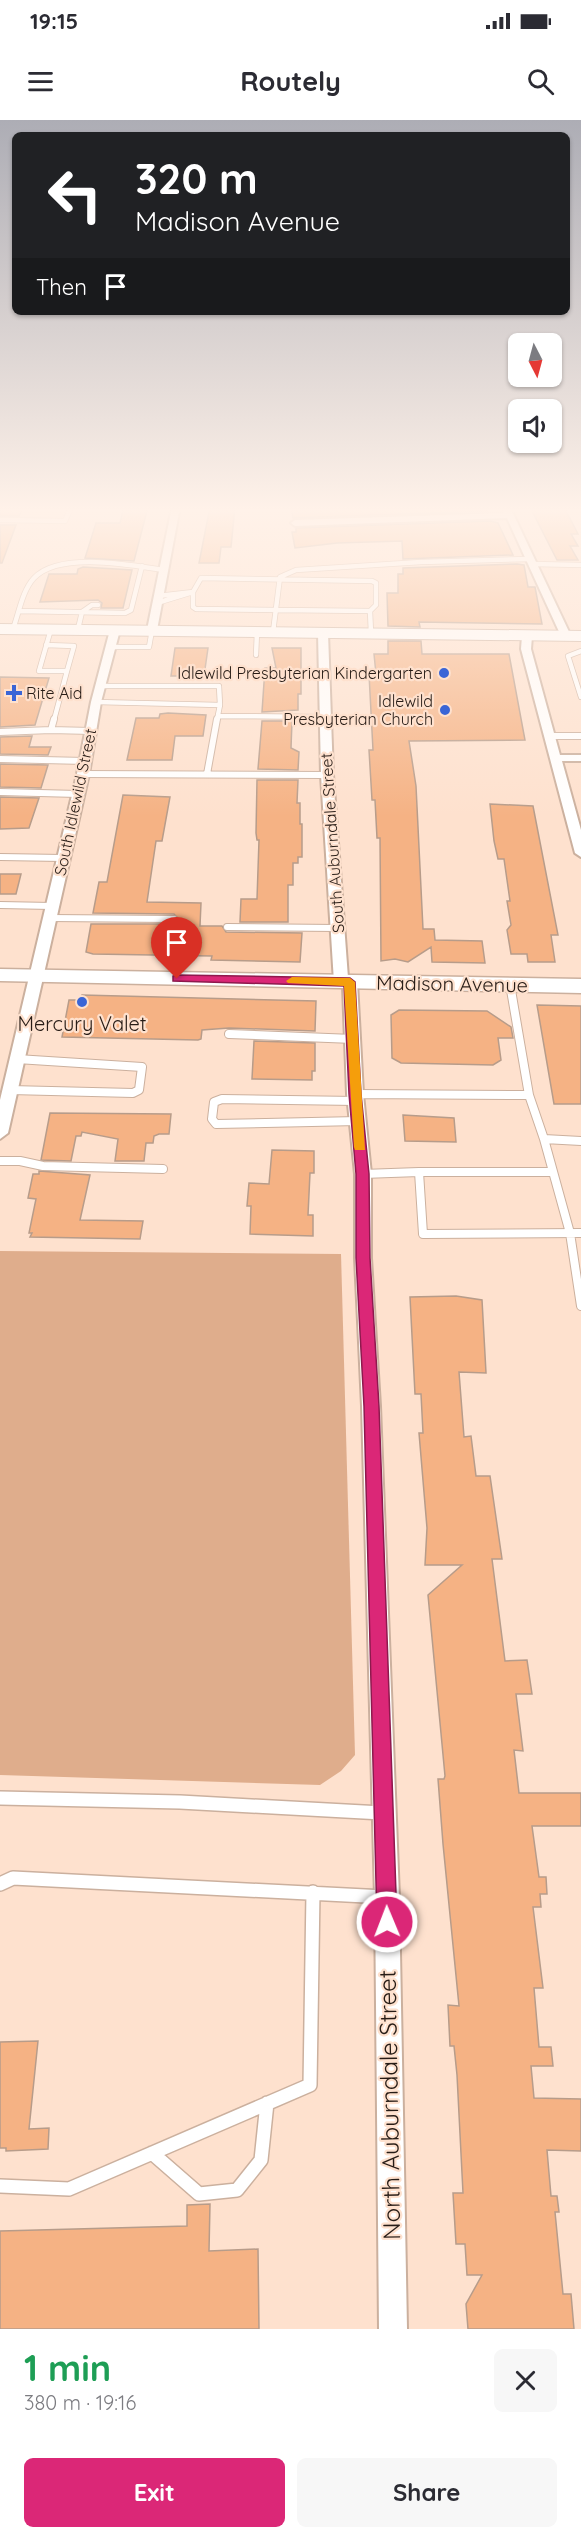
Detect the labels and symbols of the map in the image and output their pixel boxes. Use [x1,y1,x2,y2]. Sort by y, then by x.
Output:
north arrow [508,333,562,387]
place label: Idlewild Presbyterian Kindergarten [177,663,432,683]
marker: Idlewild Presbyterian Kindergarten [437,666,451,680]
place label: Rite Aid [26,683,82,703]
marker: Rite Aid [7,686,21,700]
place label: Idlewild Presbyterian Church [283,691,433,729]
marker: Idlewild Presbyterian Church [438,703,452,717]
street label: South Idlewild Street [50,727,100,877]
street label: South Auburndale Street [316,752,348,934]
pin [151,917,202,979]
street label: Madison Avenue [376,970,528,997]
marker: Mercury Valet [75,995,89,1009]
place label: Mercury Valet [18,1011,147,1036]
position arrow [355,1890,419,1954]
street label: North Auburndale Street [372,1970,406,2240]

